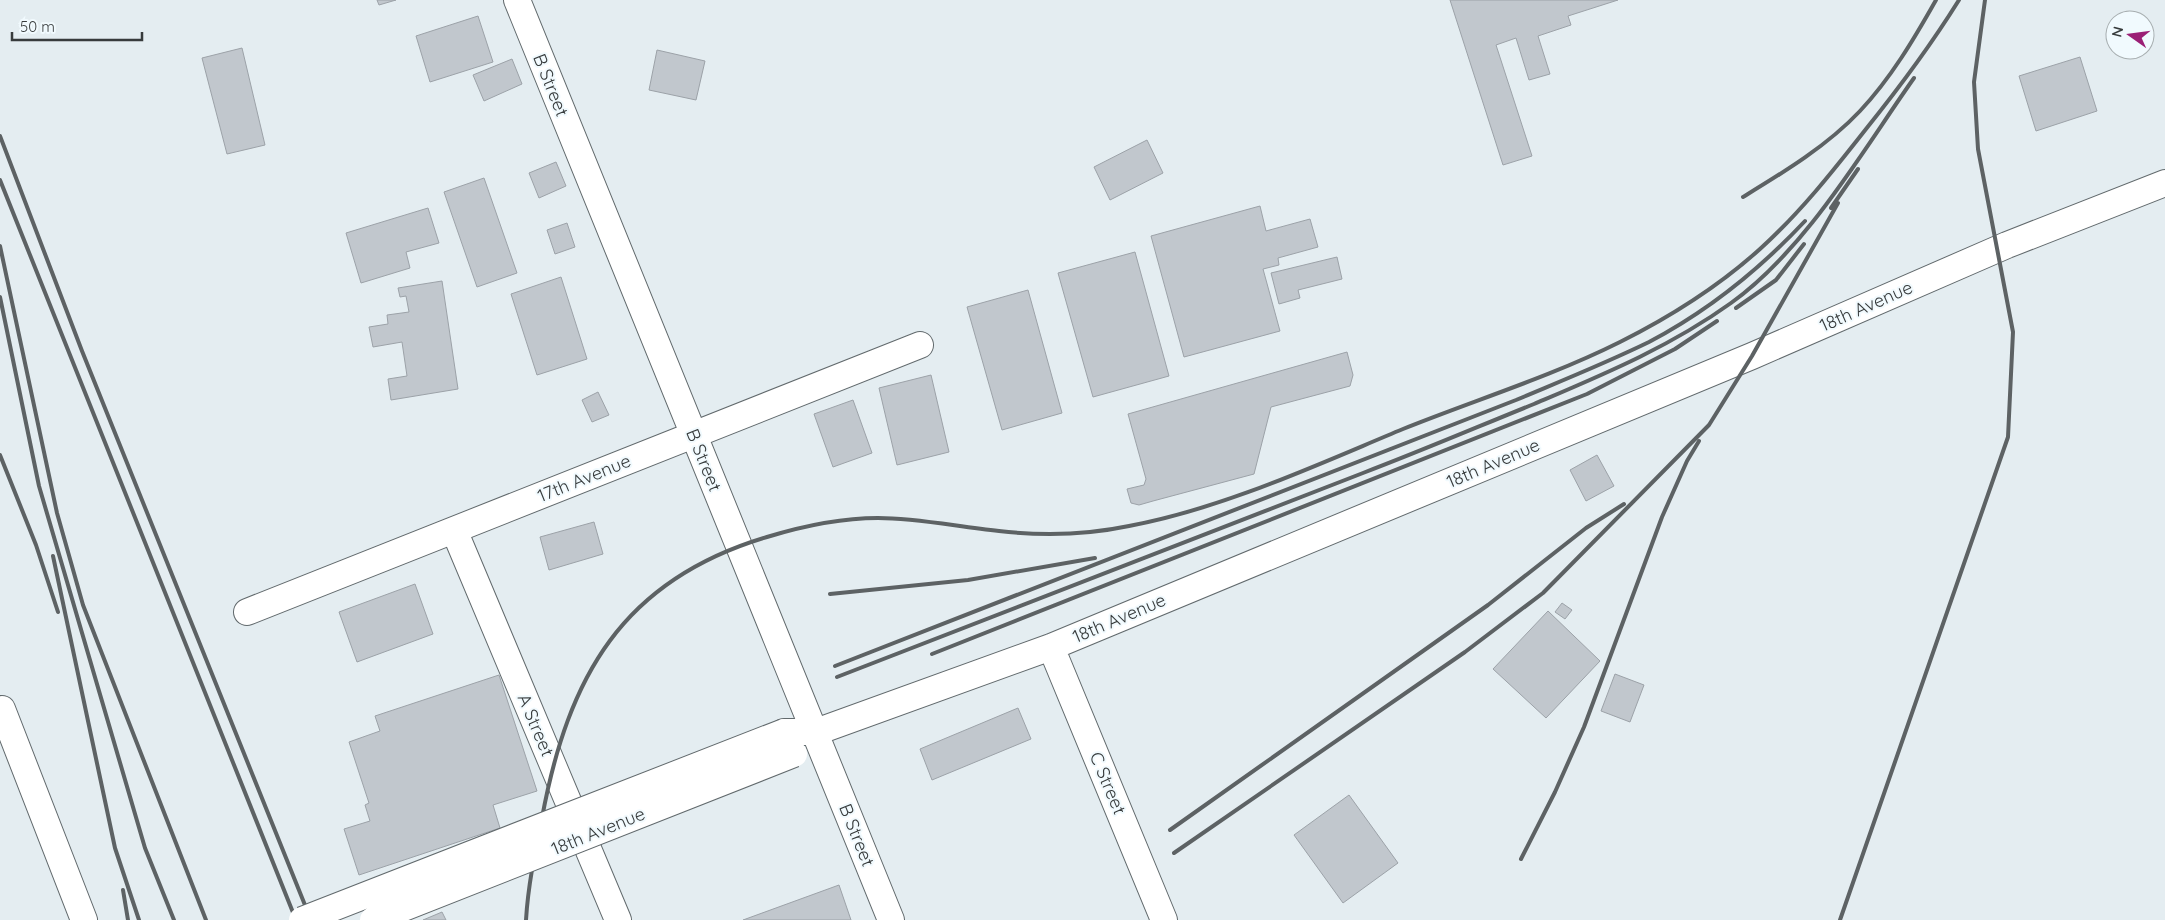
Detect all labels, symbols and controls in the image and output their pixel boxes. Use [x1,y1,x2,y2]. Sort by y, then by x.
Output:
scale bar [12,10,142,42]
north arrow [2105,10,2155,60]
text: 50 m [20,17,55,36]
text: N [2107,25,2127,39]
street label: B Street [528,50,574,120]
street label: 18th Avenue [1816,275,1916,337]
street label: B Street [681,425,727,495]
street label: 18th Avenue [1443,433,1543,493]
street label: 17th Avenue [534,449,634,507]
street label: 18th Avenue [1069,588,1169,648]
street label: A Street [513,690,559,760]
street label: C Street [1085,748,1131,818]
street label: B Street [834,800,880,870]
street label: 18th Avenue [548,802,648,860]

